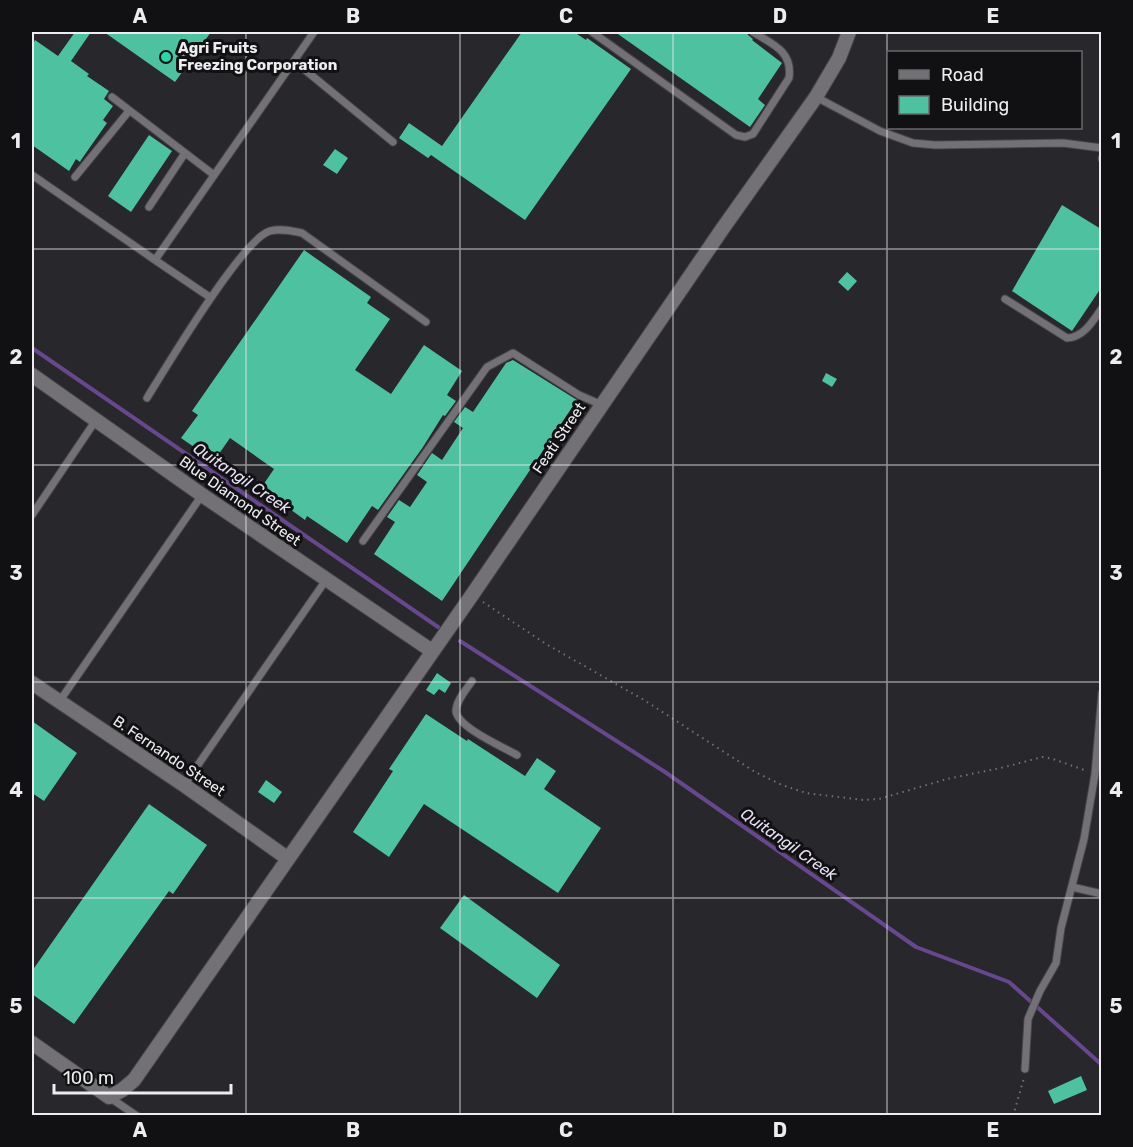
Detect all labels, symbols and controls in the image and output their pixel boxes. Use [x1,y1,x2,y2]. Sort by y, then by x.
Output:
text: A [133,4,148,28]
text: B [346,4,360,28]
text: C [559,4,573,28]
text: D [773,4,787,28]
text: E [987,4,999,28]
place label: Agri Fruits Freezing Corporation [178,39,337,74]
marker: Agri Fruits Freezing Corporation [159,50,173,64]
legend [887,51,1082,129]
text: Road [941,64,984,86]
text: Building [941,94,1009,116]
text: 1 [11,129,21,153]
text: 1 [1111,129,1121,153]
text: 2 [10,345,23,369]
text: 2 [1110,345,1123,369]
street label: Feati Street [529,399,589,477]
water label: Quitangil Creek [190,438,295,518]
street label: Blue Diamond Street [176,452,304,550]
text: 3 [9,561,23,585]
text: 3 [1109,561,1123,585]
street label: B. Fernando Street [110,712,228,800]
text: 4 [9,778,23,802]
text: 4 [1109,778,1123,802]
water label: Quitangil Creek [737,804,842,885]
text: 5 [10,994,23,1018]
text: 5 [1110,994,1123,1018]
scale bar [54,1057,231,1095]
text: 100 m [63,1067,114,1089]
text: A [133,1118,148,1142]
text: B [346,1118,360,1142]
text: C [559,1118,573,1142]
text: D [773,1118,787,1142]
text: E [987,1118,999,1142]

